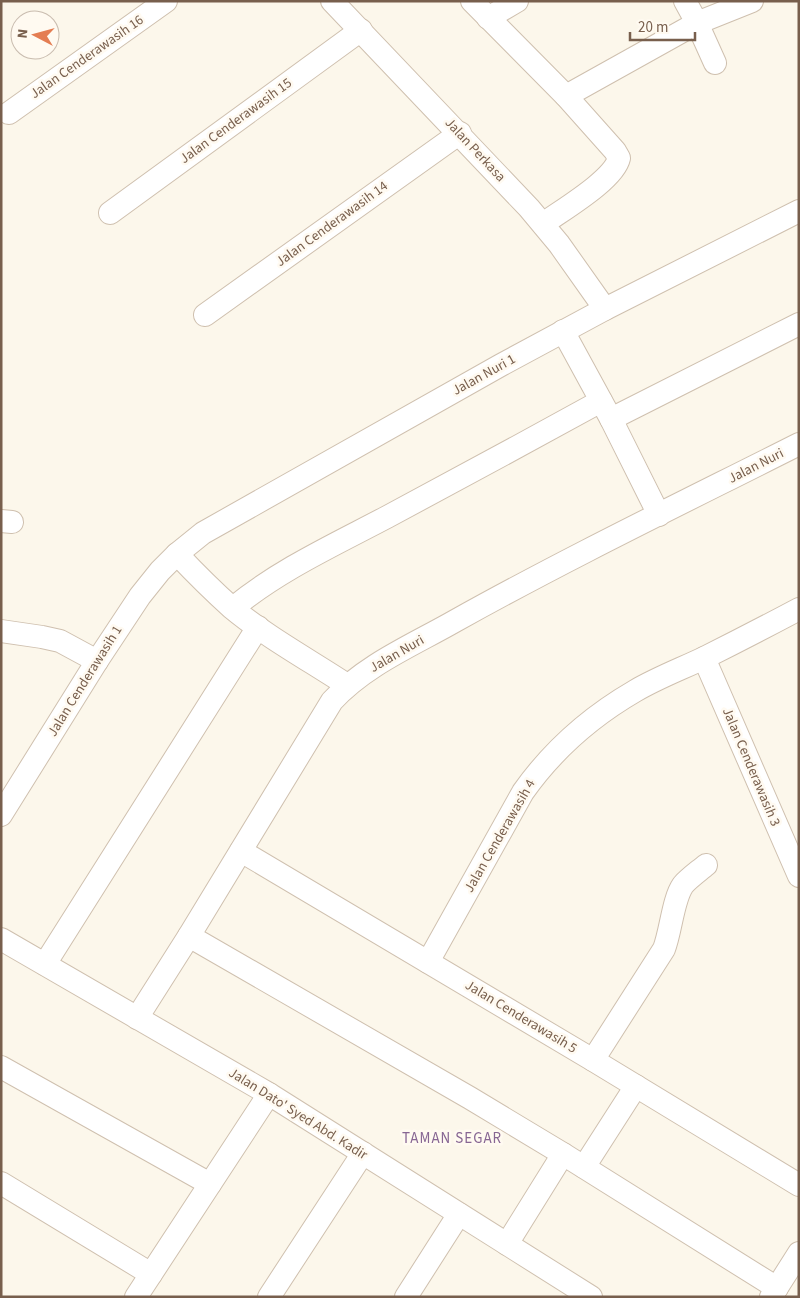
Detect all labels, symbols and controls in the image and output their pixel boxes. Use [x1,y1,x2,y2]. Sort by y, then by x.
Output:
north arrow [10,10,60,60]
street label: Jalan Cenderawasih 16 [26,10,148,104]
scale bar [630,10,695,42]
text: 20 m [638,17,668,38]
text: N [13,28,33,39]
street label: Jalan Cenderawasih 15 [176,73,296,169]
street label: Jalan Perkasa [440,114,510,186]
street label: Jalan Cenderawasih 14 [272,176,392,272]
street label: Jalan Nuri 1 [449,349,519,401]
street label: Jalan Nuri [725,444,787,488]
street label: Jalan Cenderawasih 1 [43,622,127,740]
street label: Jalan Nuri [366,630,428,678]
street label: Jalan Cenderawasih 3 [717,704,785,830]
street label: Jalan Cenderawasih 4 [459,776,541,896]
street label: Jalan Cenderawasih 5 [461,976,581,1058]
street label: Jalan Dato' Syed Abd. Kadir [225,1063,371,1165]
district label: TAMAN SEGAR [402,1128,502,1149]

